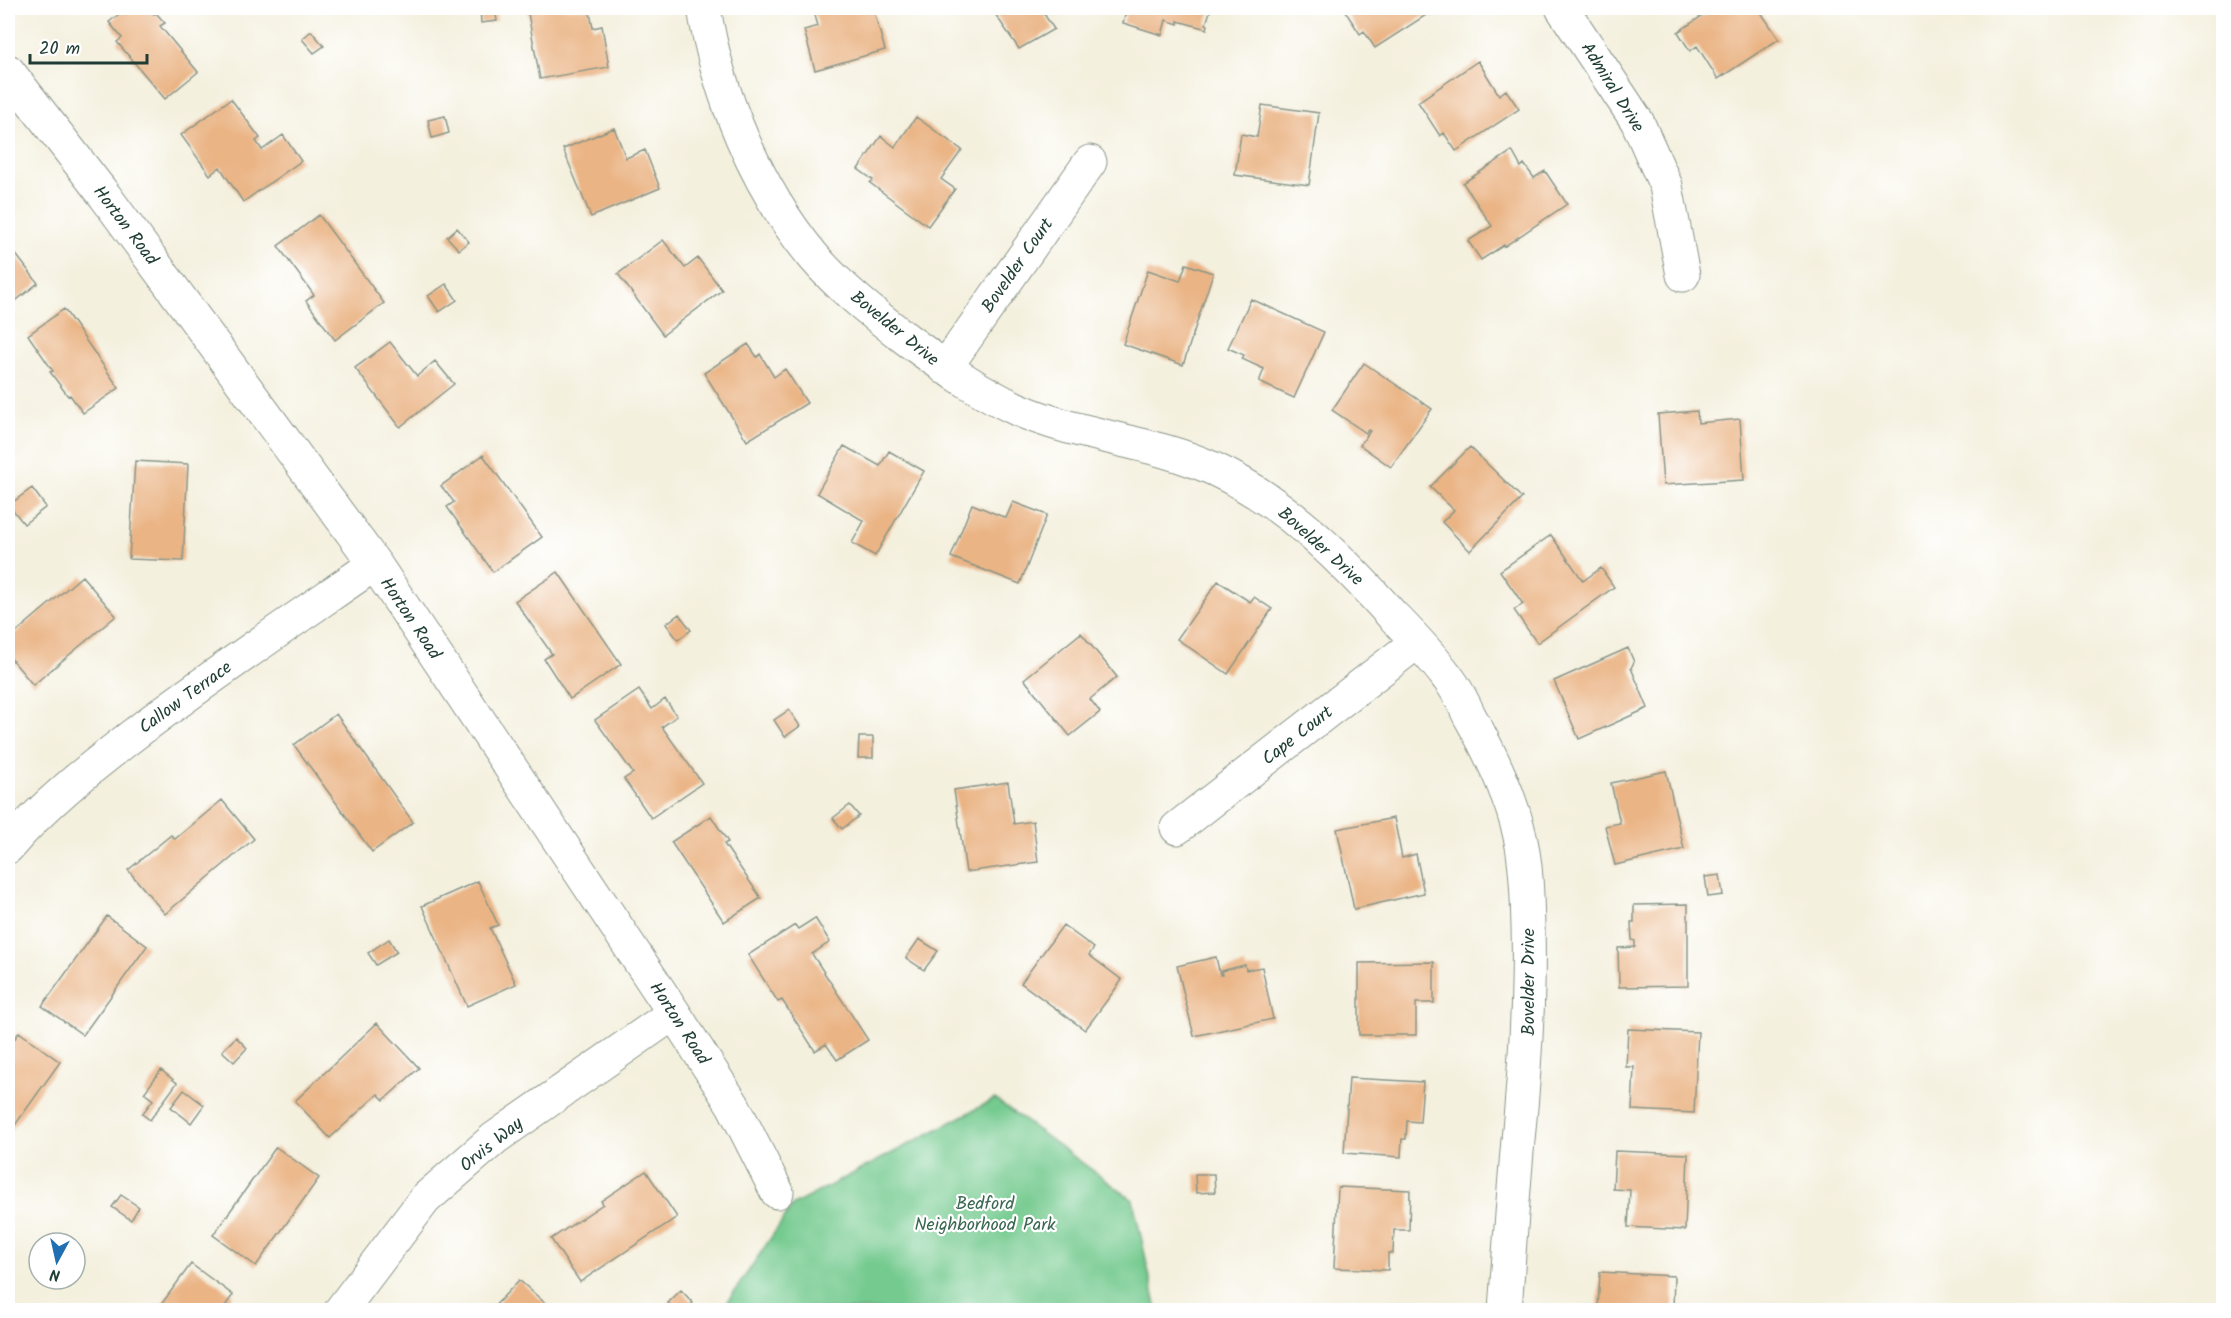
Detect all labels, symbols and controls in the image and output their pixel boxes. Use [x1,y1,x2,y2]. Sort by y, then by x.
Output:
scale bar [30,27,147,65]
text: 20 m [39,35,80,64]
street label: Admiral Drive [1572,37,1651,139]
street label: Horton Road [85,180,165,273]
street label: Bovelder Court [975,211,1062,319]
street label: Bovelder Drive [843,284,945,374]
street label: Bovelder Drive [1270,500,1370,594]
street label: Horton Road [371,572,449,667]
street label: Callow Terrace [133,654,239,742]
street label: Cape Court [1256,698,1341,773]
street label: Bovelder Drive [1515,928,1544,1036]
street label: Horton Road [641,976,717,1072]
street label: Orvis Way [454,1110,531,1180]
park label: Bedford Neighborhood Park [914,1190,1056,1240]
north arrow [27,1231,87,1291]
text: N [48,1261,62,1287]

